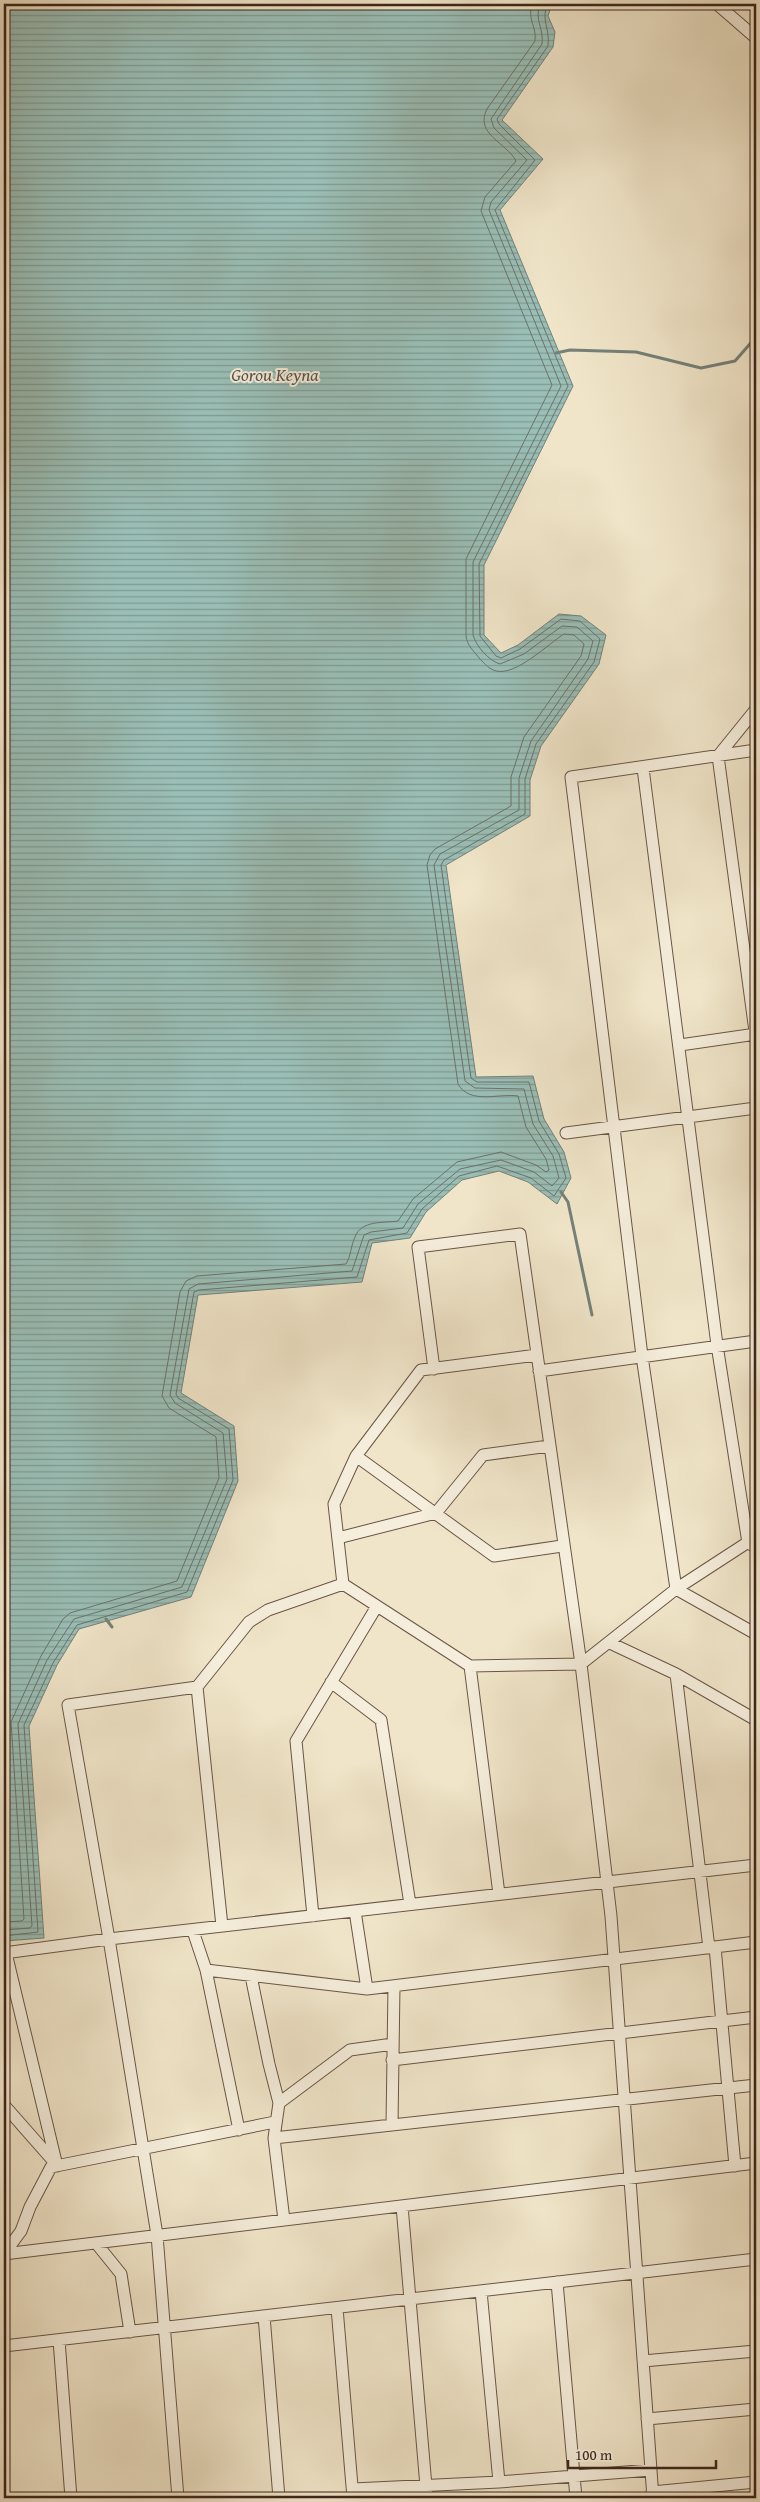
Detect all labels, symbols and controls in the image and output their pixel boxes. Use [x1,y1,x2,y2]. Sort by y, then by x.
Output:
water label: Gorou Keyna [231,361,319,388]
scale bar [568,2437,715,2469]
text: 100 m [575,2444,613,2465]

